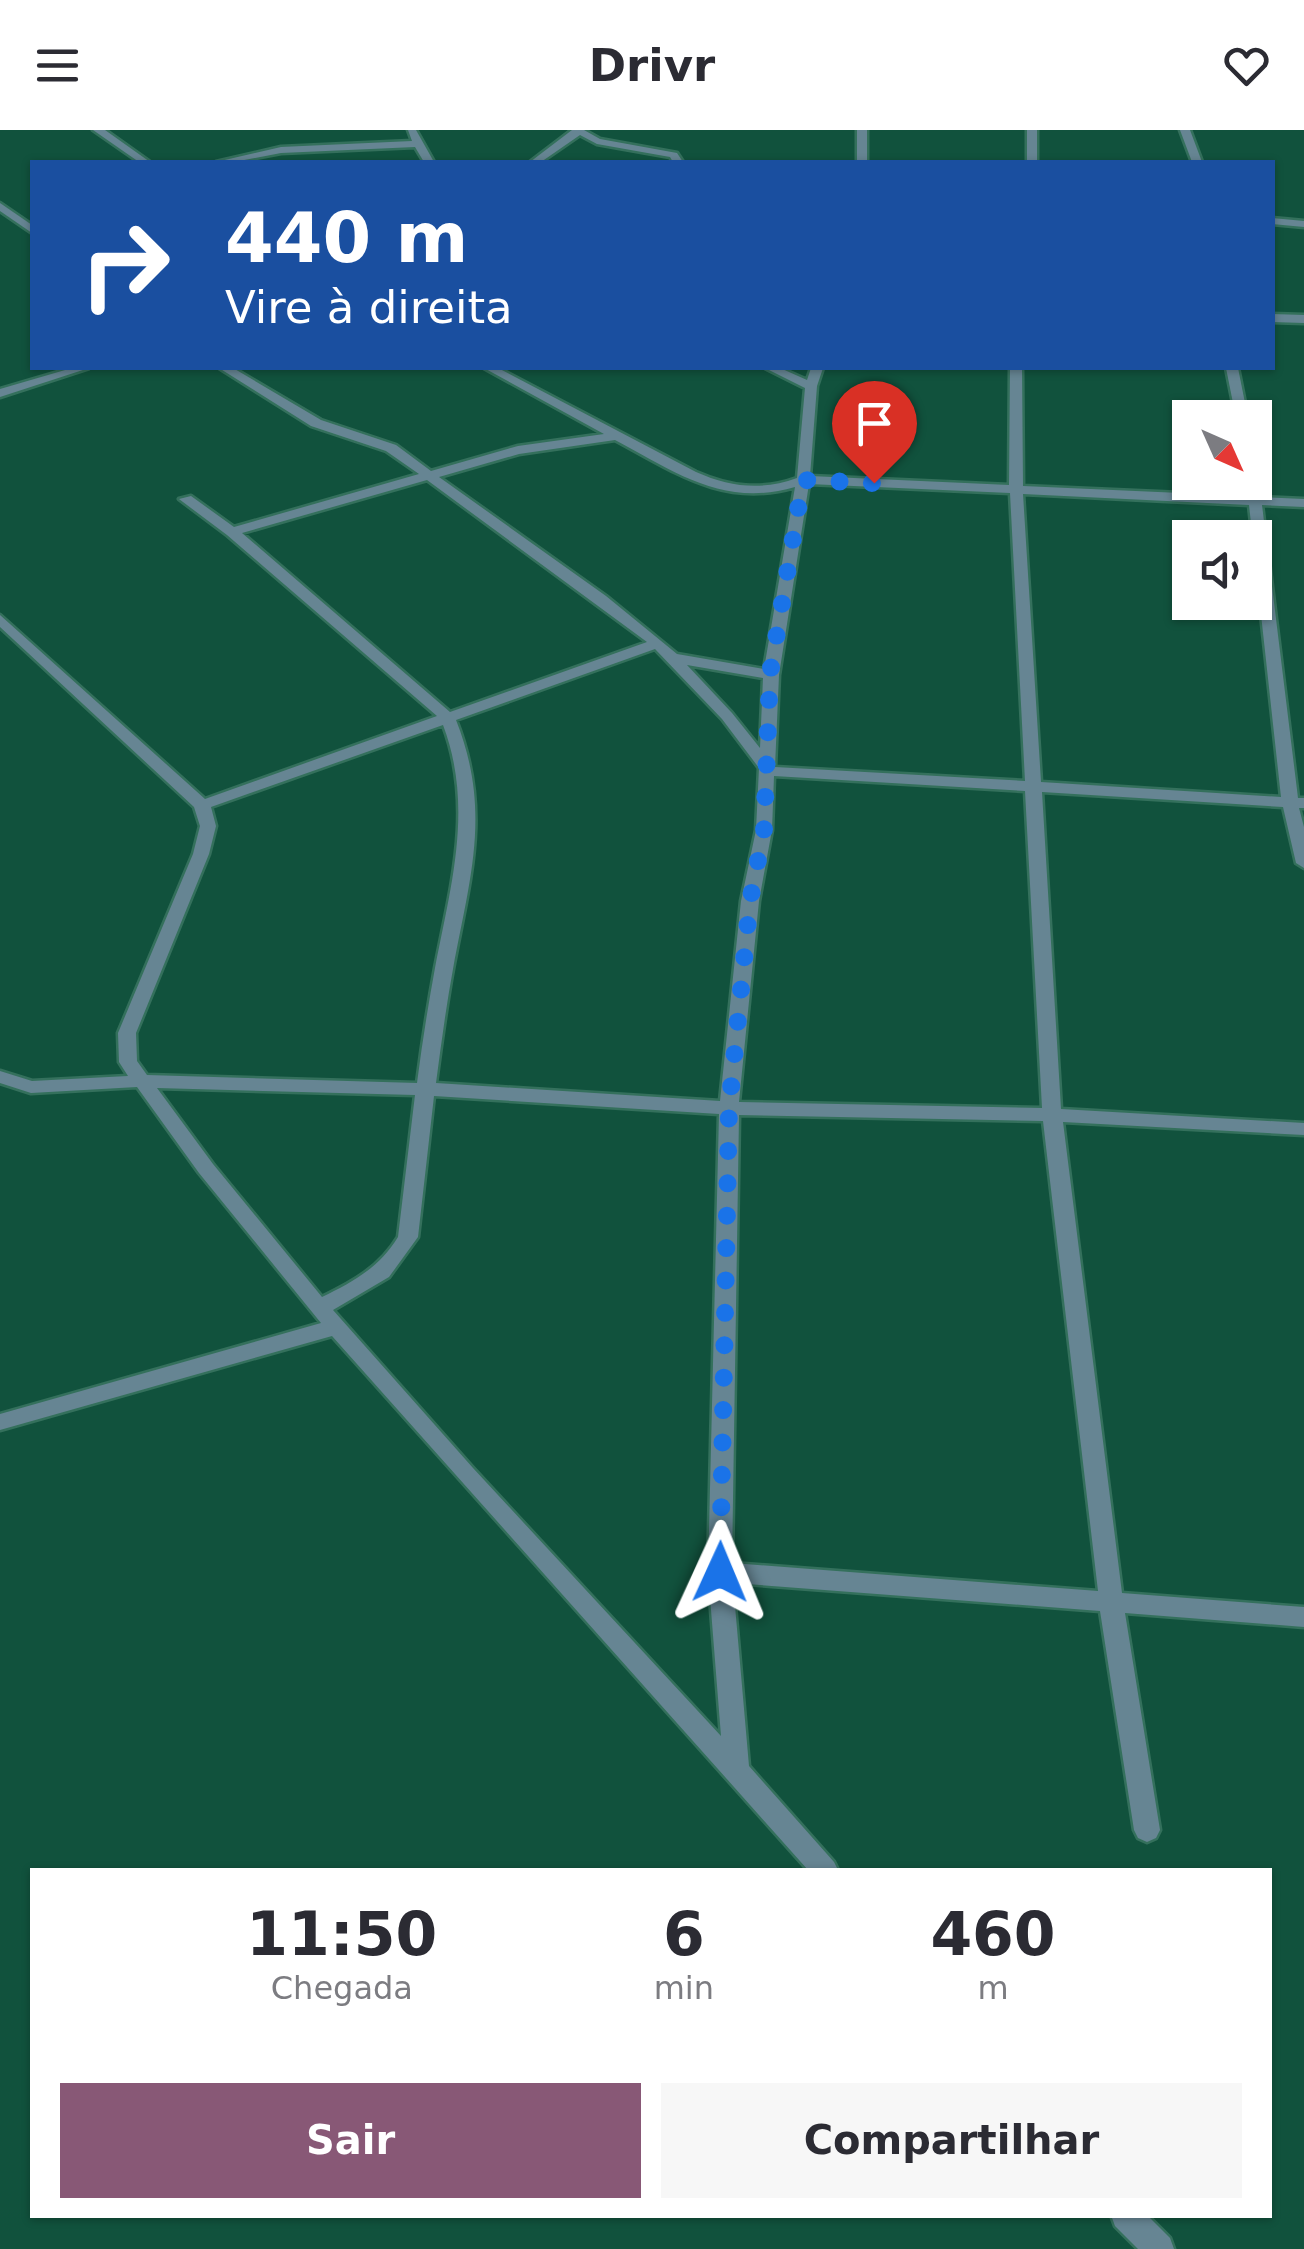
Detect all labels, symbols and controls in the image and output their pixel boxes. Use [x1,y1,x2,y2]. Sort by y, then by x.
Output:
icon: menu [30,38,85,93]
icon: heart [1219,38,1274,93]
text: Drivr [589,39,715,92]
text: 440 m [225,197,468,279]
icon: right [60,200,190,330]
text: Vire à direita [225,281,513,334]
pin [832,381,917,484]
icon: arrive [847,396,902,451]
north arrow [1172,400,1272,500]
map controls [1172,400,1272,620]
button: sound [1172,520,1272,620]
position arrow [668,1520,772,1624]
text: 11:50 [246,1899,437,1969]
text: 6 [663,1899,705,1969]
text: 460 [930,1899,1056,1969]
text: Chegada [271,1969,413,2007]
text: min [654,1969,714,2007]
text: m [977,1969,1009,2007]
button: Sair [60,2083,641,2198]
button: Compartilhar [661,2083,1242,2198]

